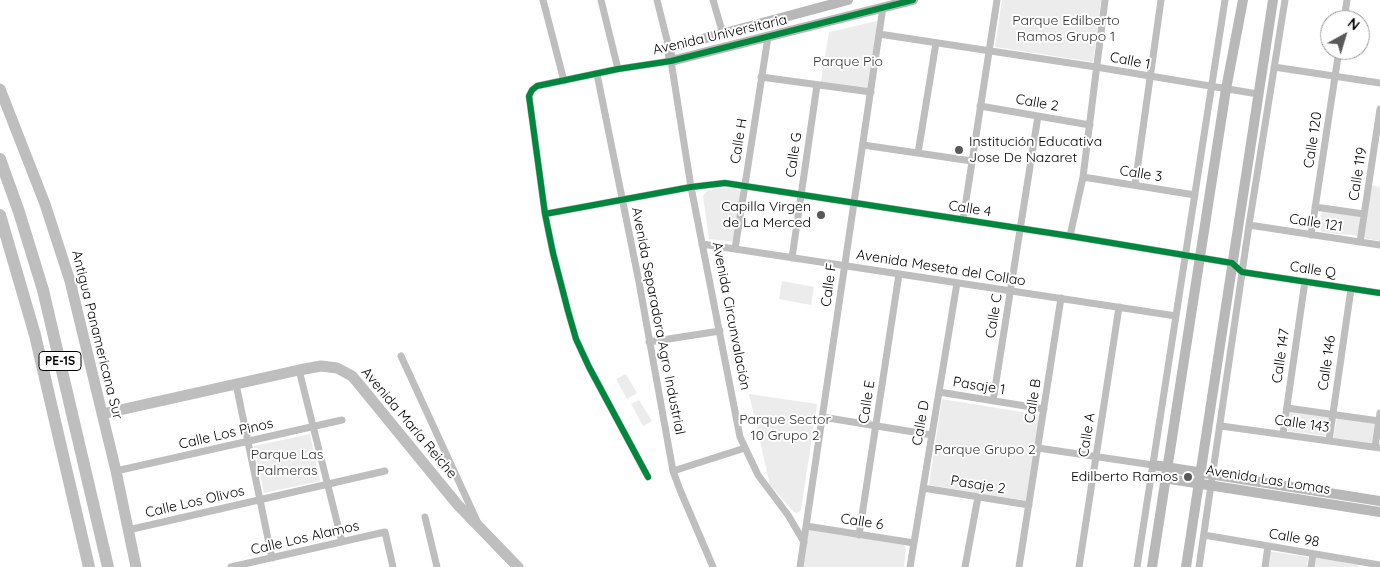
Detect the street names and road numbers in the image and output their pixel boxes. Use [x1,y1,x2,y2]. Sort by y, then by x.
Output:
street label: Avenida Universitaria [651,11,789,59]
street label: Calle 1 [1108,49,1152,73]
street label: Calle 2 [1014,91,1060,115]
street label: Calle 120 [1300,111,1326,169]
street label: Calle H [727,117,751,165]
street label: Calle G [783,131,805,179]
street label: Calle 119 [1345,146,1371,202]
street label: Calle 3 [1118,162,1164,186]
street label: Calle 4 [947,197,993,221]
street label: Avenida Separadora Agro Industrial [628,206,688,436]
street label: Calle 121 [1288,210,1344,236]
street label: Avenida Circunvalación [708,240,754,392]
street label: Avenida Meseta del Collao [855,246,1027,290]
street label: Antigua Panamericana Sur [68,249,126,421]
street label: Calle Q [1289,258,1337,282]
street label: Calle F [818,262,840,308]
street label: Calle C [982,293,1006,339]
street label: Calle 147 [1269,328,1293,384]
street label: Calle 146 [1315,334,1339,392]
road number: PE-1S [39,352,81,371]
street label: Avenida María Reiche [358,364,460,482]
street label: Pasaje 1 [952,374,1006,398]
street label: Calle B [1021,378,1045,424]
street label: Calle E [855,379,879,425]
street label: Calle D [909,399,933,447]
street label: Calle A [1075,412,1099,458]
street label: Calle 143 [1273,412,1331,436]
street label: Calle Los Pinos [177,415,275,453]
street label: Avenida Las Lomas [1205,462,1331,498]
street label: Pasaje 2 [949,472,1007,498]
street label: Calle Los Olivos [144,482,246,522]
street label: Calle 6 [839,510,885,534]
street label: Calle Los Alamos [249,517,361,559]
street label: Calle 98 [1267,525,1321,551]

